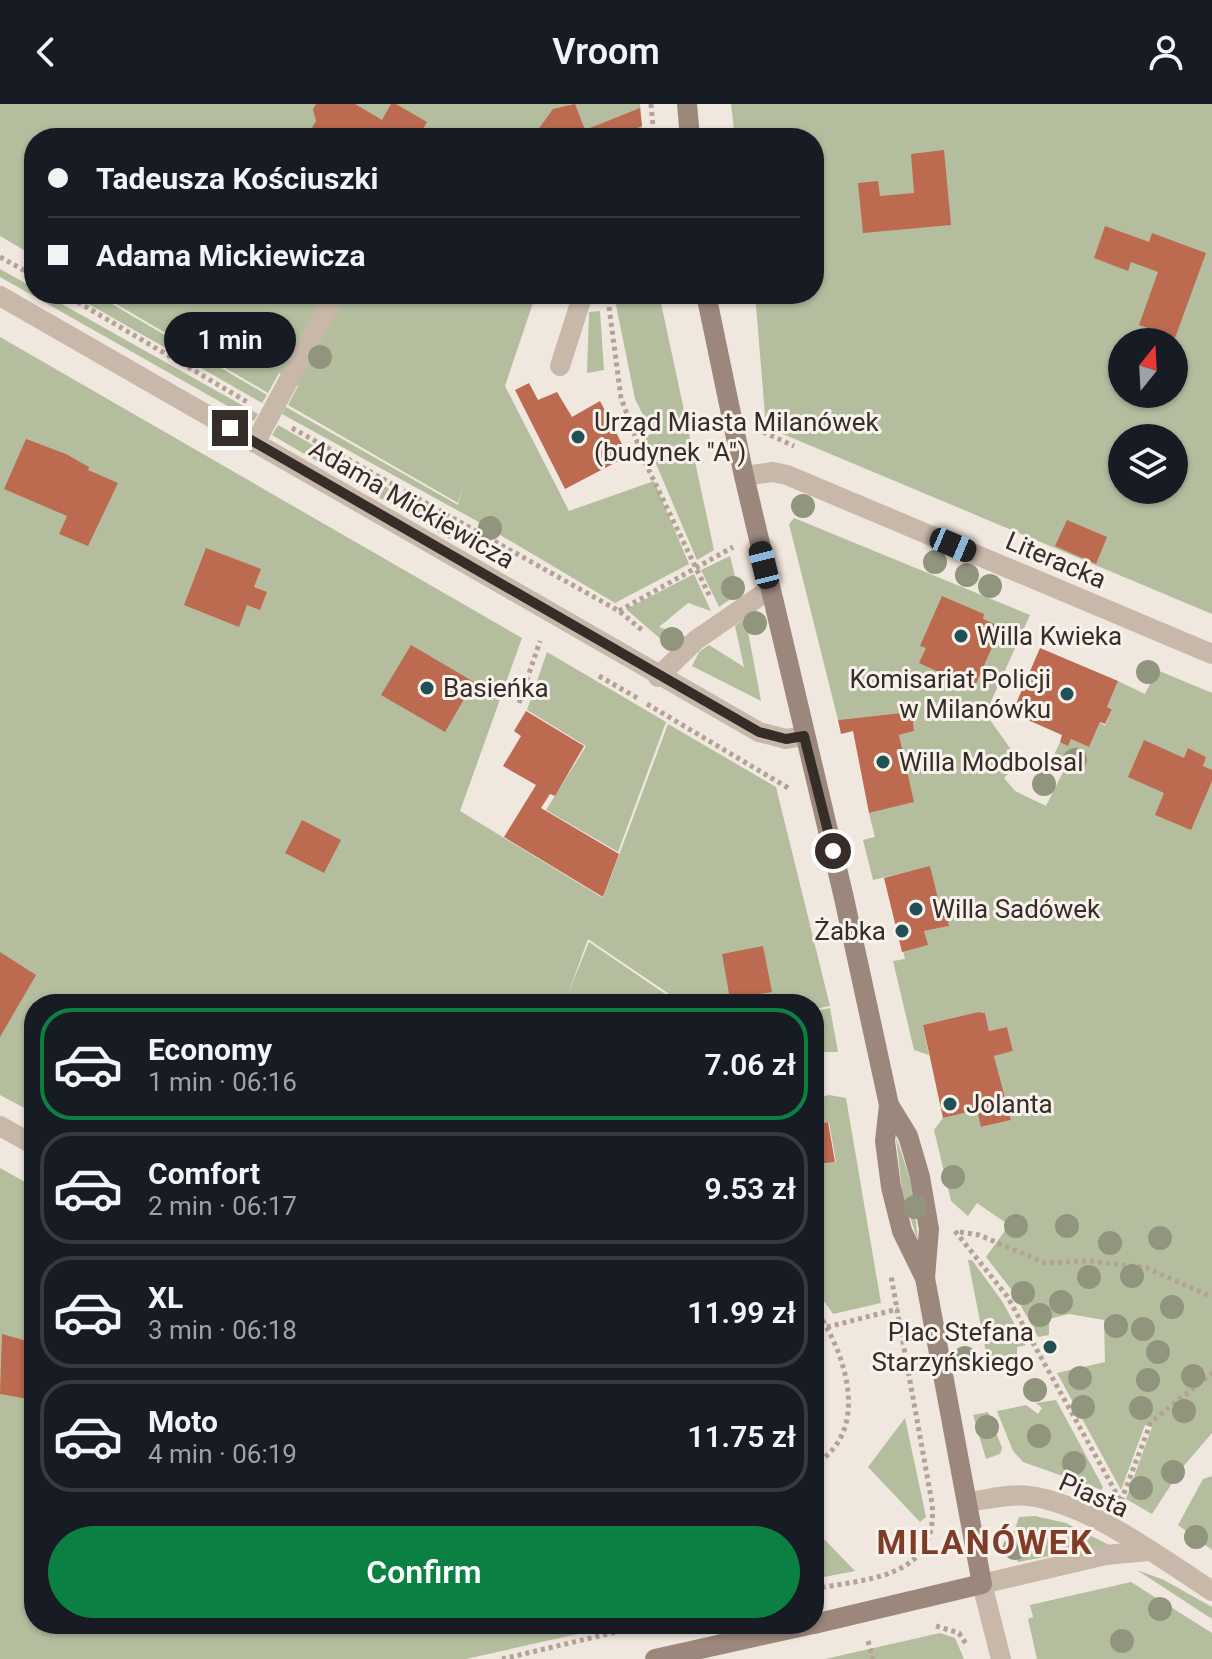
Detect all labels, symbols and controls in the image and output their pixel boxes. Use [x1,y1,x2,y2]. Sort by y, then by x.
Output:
icon: back [24,30,68,74]
icon: person [1144,30,1188,74]
text: Vroom [552,31,660,73]
text: Tadeusza Kościuszki [96,161,379,196]
text: Adama Mickiewicza [96,238,366,273]
callout: 1 min [164,312,296,368]
text: 1 min [197,325,263,355]
north arrow [1108,328,1188,408]
map controls [1108,328,1188,504]
place label: Urząd Miasta Milanówek (budynek "A") [594,407,880,467]
route end [212,410,248,446]
button: layers [1108,424,1188,504]
marker: Urząd Miasta Milanówek (budynek "A") [569,428,587,446]
street label: Adama Mickiewicza [304,433,520,575]
car [926,525,980,565]
street label: Literacka [1001,525,1111,595]
car [747,539,781,591]
place label: Willa Kwieka [977,621,1122,651]
marker: Willa Kwieka [952,627,970,645]
place label: Komisariat Policji w Milanówku [849,664,1051,724]
place label: Basieńka [443,673,549,703]
marker: Basieńka [418,679,436,697]
marker: Komisariat Policji w Milanówku [1058,685,1076,703]
place label: Willa Modbolsal [899,747,1083,777]
marker: Willa Modbolsal [874,753,892,771]
route start [815,833,851,869]
place label: Willa Sadówek [932,894,1101,924]
marker: Willa Sadówek [907,900,925,918]
place label: Żabka [814,916,886,946]
marker: Żabka [893,922,911,940]
icon: car [52,1028,124,1100]
text: Economy [148,1032,272,1067]
text: 7.06 zł [704,1047,796,1082]
text: 1 min · 06:16 [148,1067,297,1097]
place label: Jolanta [966,1089,1053,1119]
marker: Jolanta [941,1095,959,1113]
icon: car [52,1152,124,1224]
text: Comfort [148,1156,260,1191]
text: 9.53 zł [704,1171,796,1206]
text: 2 min · 06:17 [148,1191,297,1221]
icon: car [52,1276,124,1348]
text: XL [148,1280,183,1315]
text: 11.99 zł [687,1295,796,1330]
text: 3 min · 06:18 [148,1315,297,1345]
place label: Plac Stefana Starzyńskiego [871,1317,1034,1377]
marker: Plac Stefana Starzyńskiego [1041,1338,1059,1356]
icon: car [52,1400,124,1472]
text: Moto [148,1404,218,1439]
text: 11.75 zł [687,1419,796,1454]
text: 4 min · 06:19 [148,1439,297,1469]
street label: Piasta [1055,1466,1133,1524]
district label: MILANÓWEK [876,1522,1094,1562]
button: Confirm [48,1526,800,1618]

